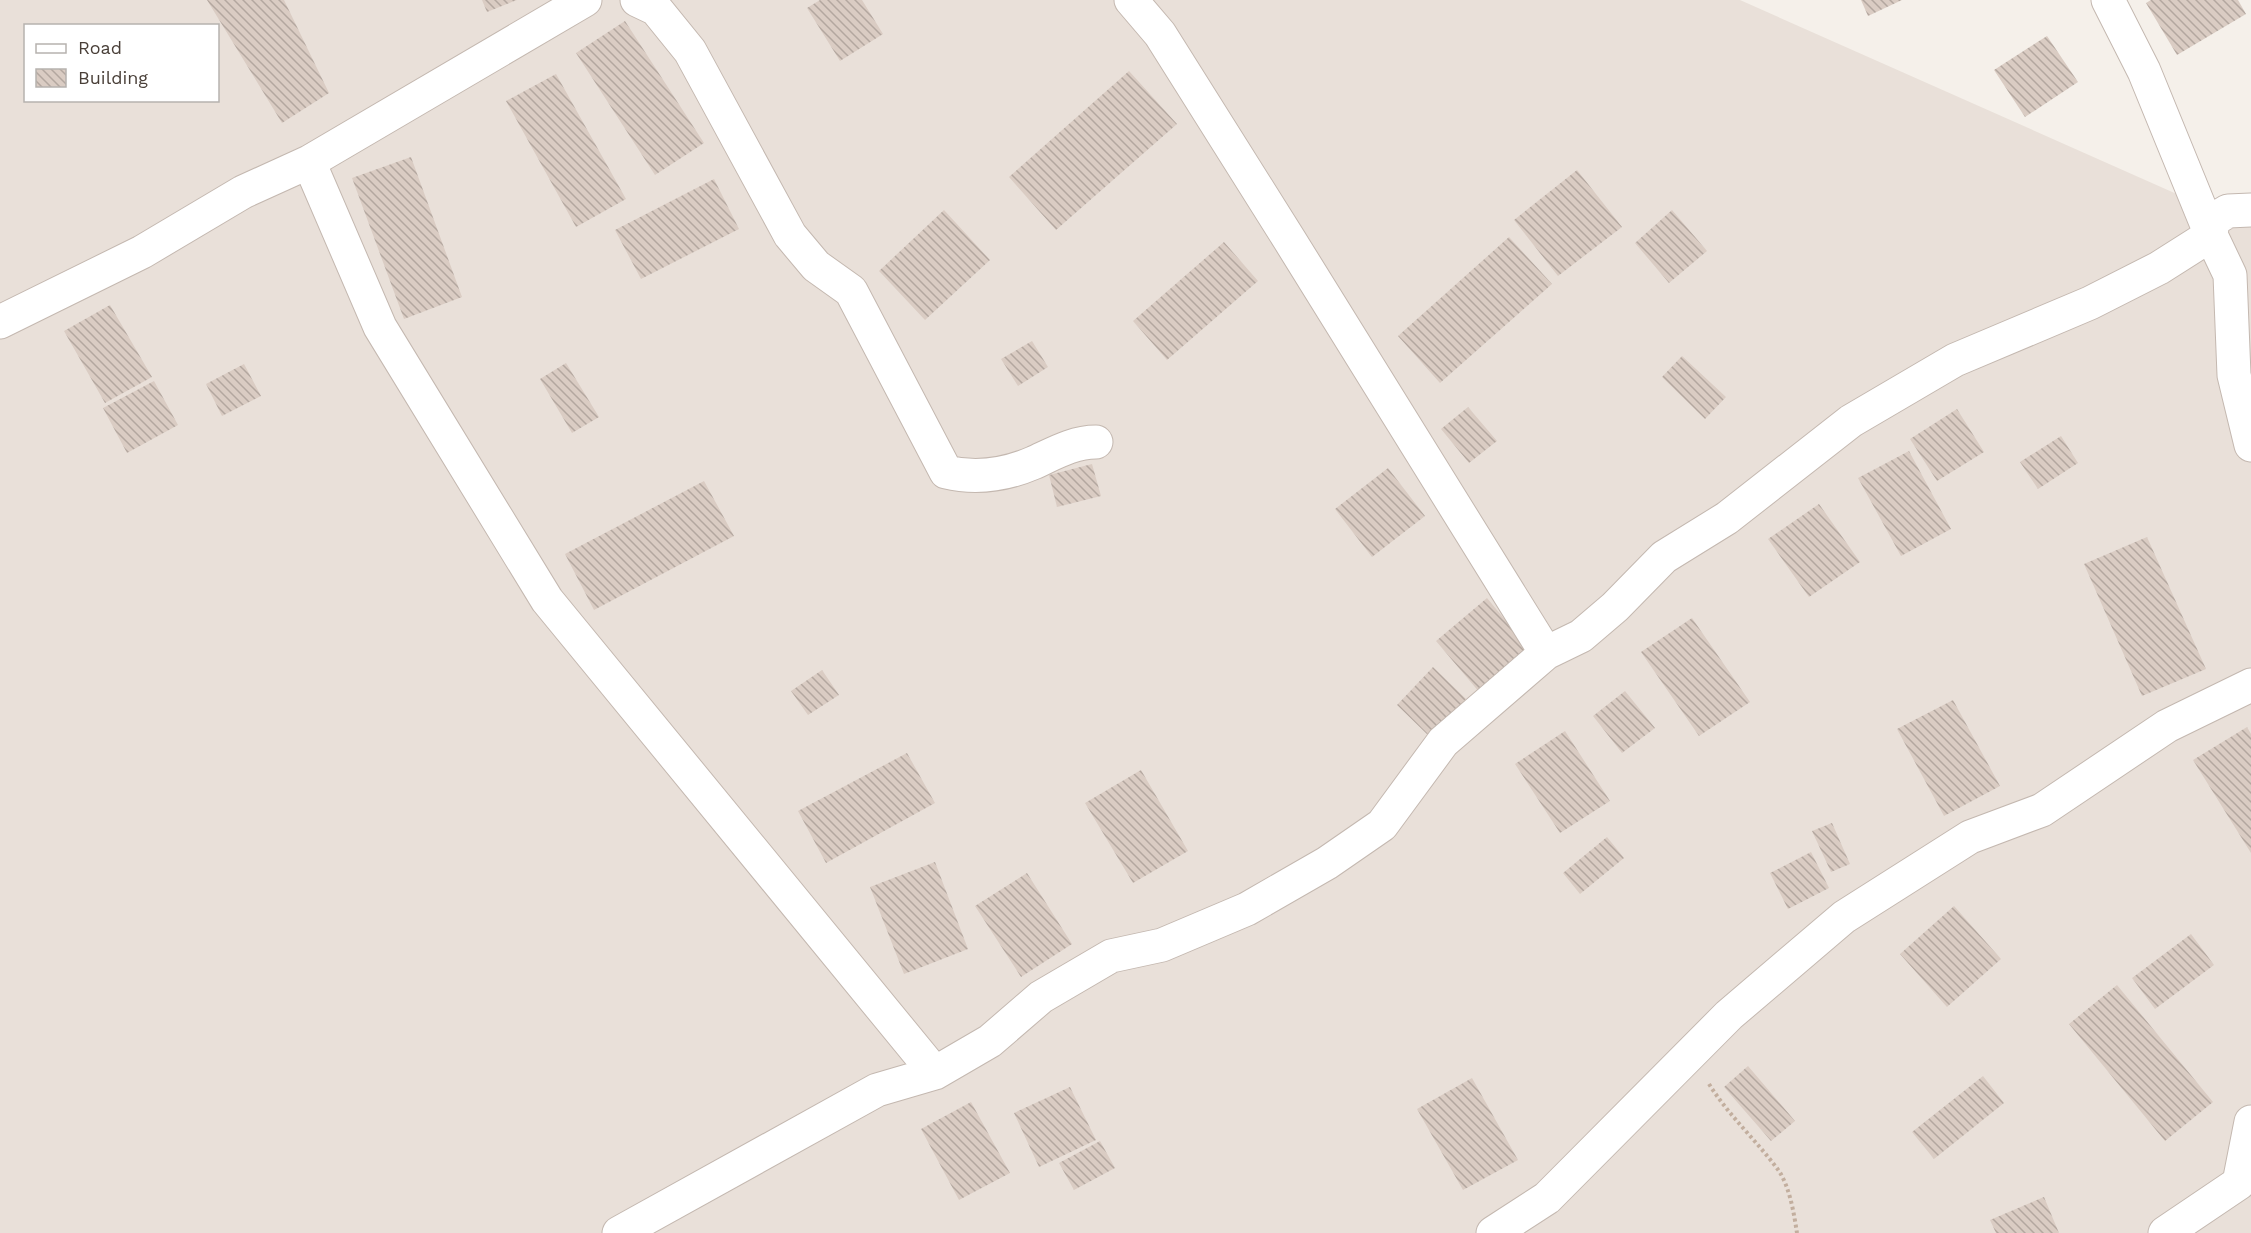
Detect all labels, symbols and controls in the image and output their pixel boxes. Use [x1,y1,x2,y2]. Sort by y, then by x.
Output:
legend [24,24,219,102]
text: Road [78,37,122,58]
text: Building [78,67,148,88]

